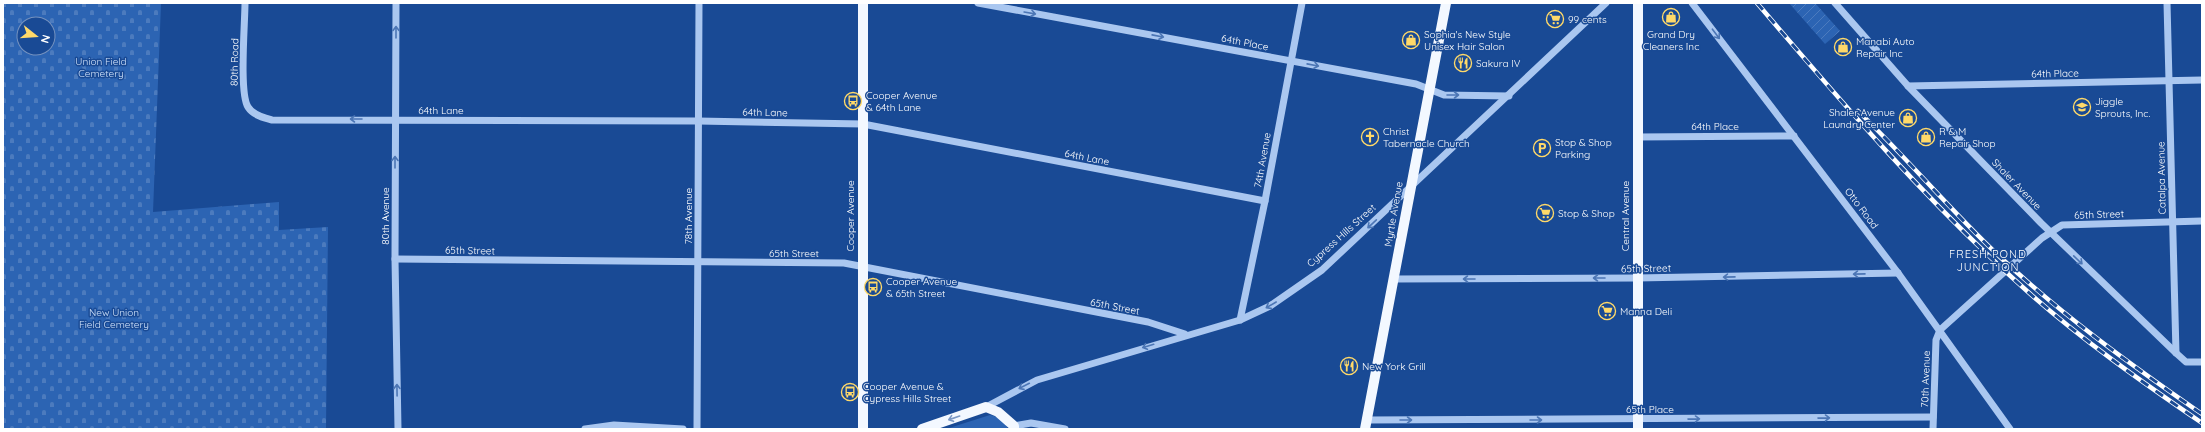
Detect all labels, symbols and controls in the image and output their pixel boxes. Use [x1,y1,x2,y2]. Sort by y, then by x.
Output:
shop icon: Grand Dry Cleaners Inc [1661,7,1681,27]
one-way arrow [1023,9,1036,17]
supermarket icon: 99 cents [1545,9,1565,29]
place label: 99 cents [1568,13,1607,26]
north arrow [16,16,56,56]
one-way arrow [392,26,400,39]
place label: Sophia's New Style Unisex Hair Salon [1424,28,1511,53]
place label: Grand Dry Cleaners Inc [1643,28,1699,53]
one-way arrow [1712,28,1720,39]
shop icon: Sophia's New Style Unisex Hair Salon [1401,30,1421,50]
street label: 64th Place [1220,32,1270,53]
text: N [38,33,53,45]
one-way arrow [1151,33,1164,41]
place label: Manabi Auto Repair Inc [1856,35,1915,60]
shop icon: Manabi Auto Repair Inc [1833,37,1853,57]
street label: 80th Road [228,38,241,86]
restaurant icon: Sakura IV [1453,53,1473,73]
park label: Union Field Cemetery [75,55,127,80]
place label: Sakura IV [1476,57,1521,70]
one-way arrow [1306,62,1319,70]
street label: 64th Place [2031,67,2079,80]
place label: Cooper Avenue & 64th Lane [866,89,937,114]
bus stop icon: Cooper Avenue & 64th Lane [843,91,863,111]
one-way arrow [1446,91,1459,99]
place label: Jiggle Sprouts, Inc. [2095,95,2150,120]
school or university icon: Jiggle Sprouts, Inc. [2072,97,2092,117]
street label: 64th Lane [418,104,464,117]
street label: 64th Lane [742,106,788,119]
place label: Shaler Avenue Laundry Center [1823,106,1895,131]
shop icon: Shaler Avenue Laundry Center [1898,108,1918,128]
one-way arrow [350,116,363,123]
street label: 64th Place [1691,120,1739,133]
place label: Christ Tabernacle Church [1383,125,1470,150]
place label: R & M Repair Shop [1939,125,1996,150]
church icon: Christ Tabernacle Church [1360,127,1380,147]
shop icon: R & M Repair Shop [1916,127,1936,147]
street label: 74th Avenue [1251,131,1274,189]
place label: Stop & Shop Parking [1555,136,1612,161]
parking icon: Stop & Shop Parking [1532,138,1552,158]
street label: Catalpa Avenue [2154,141,2169,215]
street label: 64th Lane [1063,147,1111,168]
one-way arrow [391,156,399,169]
street label: Shaler Avenue [1989,156,2044,213]
street label: Cooper Avenue [844,180,857,252]
street label: Myrtle Avenue [1381,180,1406,248]
street label: Central Avenue [1619,180,1632,251]
street label: Otto Road [1842,185,1881,231]
street label: 80th Avenue [379,187,392,245]
street label: 78th Avenue [682,187,695,244]
street label: Cypress Hills Street [1304,201,1379,270]
supermarket icon: Stop & Shop [1535,203,1555,223]
place label: Stop & Shop [1558,207,1615,220]
street label: 65th Street [2074,207,2125,222]
one-way arrow [1367,219,1377,228]
street label: 65th Street [445,244,496,257]
street label: 65th Street [769,247,820,260]
district label: FRESH POND JUNCTION [1949,247,2027,274]
one-way arrow [2073,255,2083,264]
street label: 65th Street [1621,262,1672,275]
one-way arrow [1853,270,1866,278]
one-way arrow [1723,273,1736,280]
one-way arrow [1593,274,1606,282]
place label: Cooper Avenue & 65th Street [886,275,957,300]
one-way arrow [1463,275,1476,283]
bus stop icon: Cooper Avenue & 65th Street [863,277,883,297]
street label: 65th Street [1089,295,1141,318]
supermarket icon: Manna Deli [1597,301,1617,321]
one-way arrow [1265,302,1277,310]
place label: Manna Deli [1620,305,1672,318]
park label: New Union Field Cemetery [79,306,149,331]
one-way arrow [1142,343,1155,350]
street label: 70th Avenue [1918,350,1933,408]
restaurant icon: New York Grill [1339,356,1359,376]
place label: New York Grill [1362,360,1426,373]
place label: Cooper Avenue & Cypress Hills Street [863,380,952,405]
bus stop icon: Cooper Avenue & Cypress Hills Street [840,382,860,402]
one-way arrow [1018,382,1030,390]
one-way arrow [393,384,401,397]
street label: 65th Place [1626,403,1674,416]
one-way arrow [1817,414,1830,422]
one-way arrow [948,415,961,422]
one-way arrow [1687,415,1700,423]
one-way arrow [1399,416,1412,424]
one-way arrow [1529,416,1542,424]

